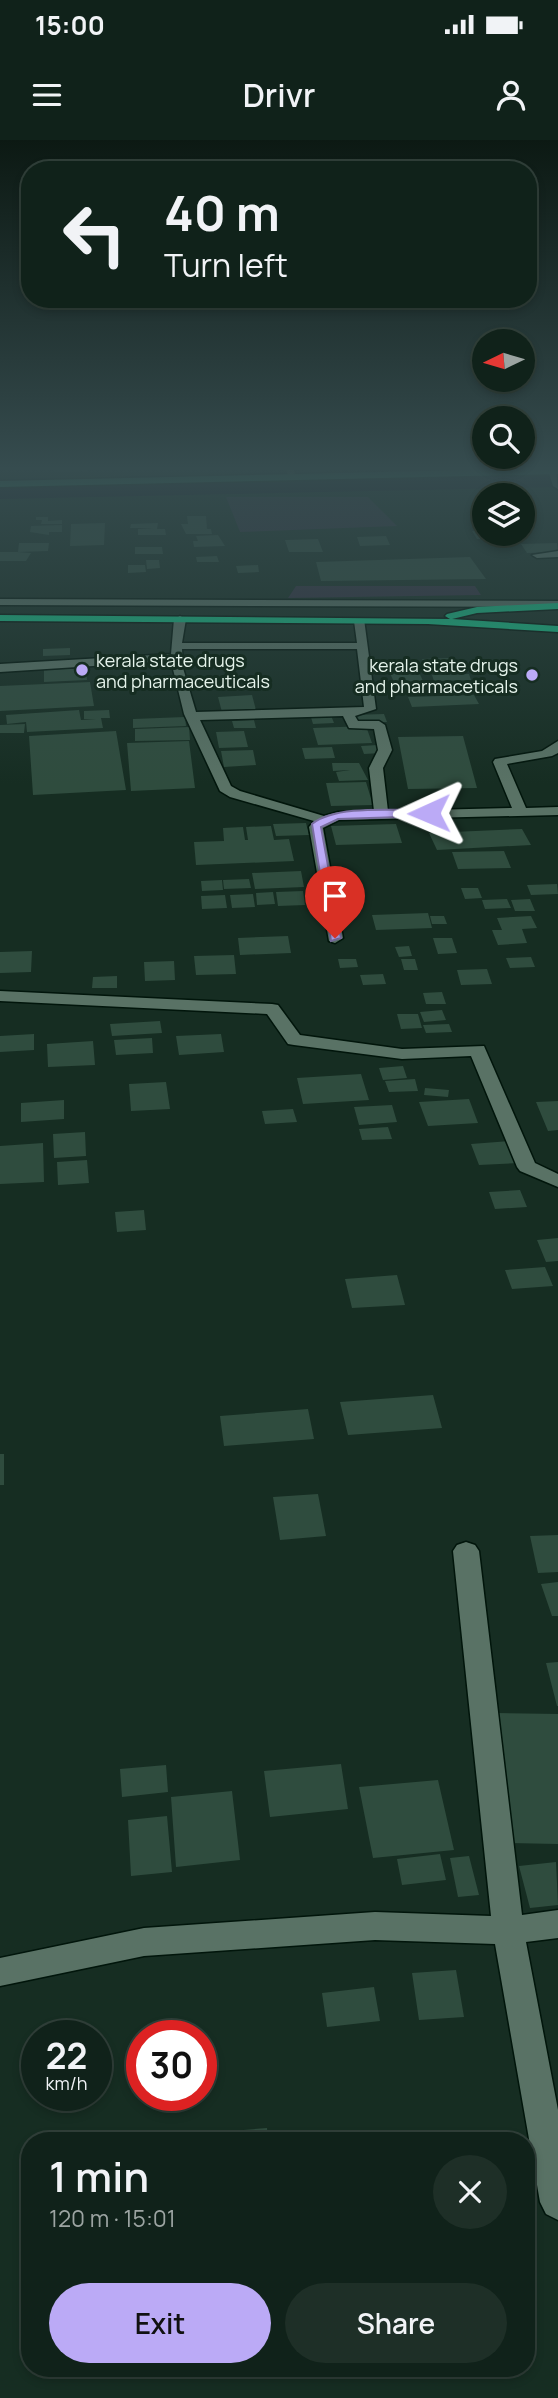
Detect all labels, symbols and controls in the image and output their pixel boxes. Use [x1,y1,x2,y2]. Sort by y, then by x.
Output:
text: 15:00 [35,7,105,43]
text: Drivr [243,73,315,117]
icon: menu [28,76,66,114]
icon: person [492,76,530,114]
text: 40 m [164,179,280,246]
icon: left [49,189,140,280]
text: Turn left [164,243,288,287]
north arrow [472,329,536,392]
map controls [472,329,535,546]
button: search [472,406,535,469]
button: layers [472,483,535,546]
place label: kerala state drugs and pharmaceuticals [96,648,270,693]
place label: kerala state drugs and pharmaceticals [355,653,518,698]
marker: kerala state drugs and pharmaceuticals [74,662,90,678]
marker: kerala state drugs and pharmaceticals [524,667,540,683]
position arrow [392,776,466,850]
pin [305,866,365,938]
icon: arrive [316,877,354,915]
speed limit sign: 30 [126,2020,217,2111]
text: 22 [46,2032,87,2080]
text: km/h [46,2071,87,2095]
text: 1 min [49,2147,149,2205]
button: close [433,2155,507,2229]
text: 120 m · 15:01 [49,2202,176,2234]
button: Exit [49,2283,271,2363]
button: Share [285,2283,507,2363]

